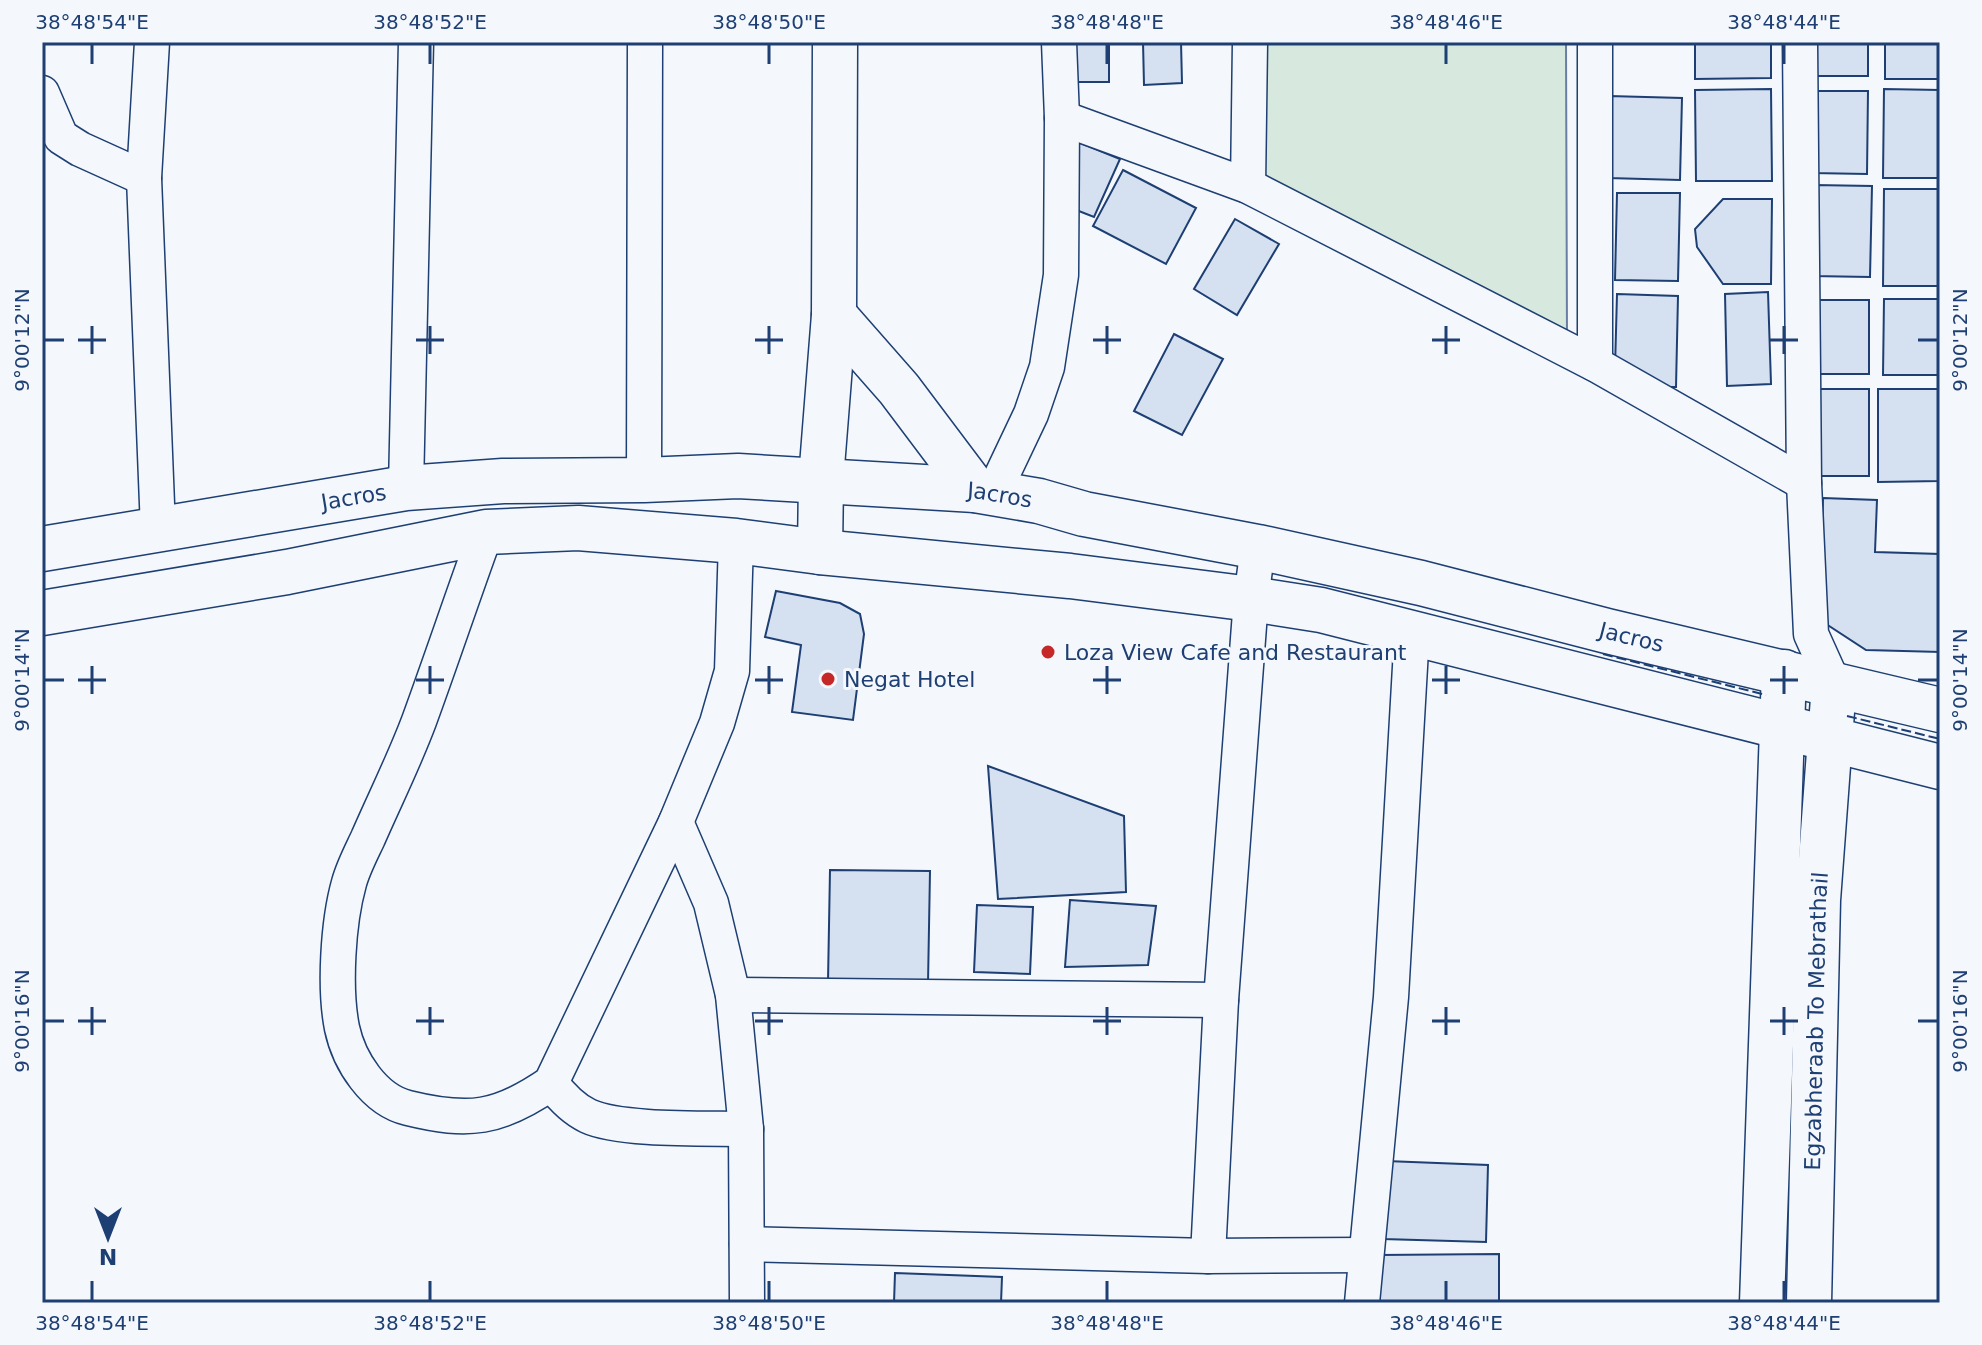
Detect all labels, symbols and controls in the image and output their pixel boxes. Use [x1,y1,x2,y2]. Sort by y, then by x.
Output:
text: 38°48'54"E [35,10,149,34]
text: 38°48'52"E [373,10,487,34]
text: 38°48'50"E [712,10,826,34]
text: 38°48'48"E [1050,10,1164,34]
text: 38°48'46"E [1389,10,1503,34]
text: 38°48'44"E [1727,10,1841,34]
text: 9°00'12"N [10,288,34,392]
text: 9°00'12"N [1948,288,1972,392]
street label: Jacros [965,477,1034,513]
street label: Jacros [317,480,388,515]
street label: Jacros [1595,617,1666,657]
text: 9°00'14"N [10,628,34,732]
text: 9°00'14"N [1948,628,1972,732]
place label: Loza View Cafe and Restaurant [1064,640,1407,665]
marker: Loza View Cafe and Restaurant [1039,643,1057,661]
place label: Negat Hotel [844,667,975,692]
marker: Negat Hotel [819,670,837,688]
street label: Egzabheraab To Mebrathail [1800,871,1833,1171]
text: 9°00'16"N [10,969,34,1073]
text: 9°00'16"N [1948,969,1972,1073]
north arrow [68,1197,148,1277]
text: N [99,1244,117,1269]
text: 38°48'54"E [35,1311,149,1335]
text: 38°48'52"E [373,1311,487,1335]
text: 38°48'50"E [712,1311,826,1335]
text: 38°48'48"E [1050,1311,1164,1335]
text: 38°48'46"E [1389,1311,1503,1335]
text: 38°48'44"E [1727,1311,1841,1335]

